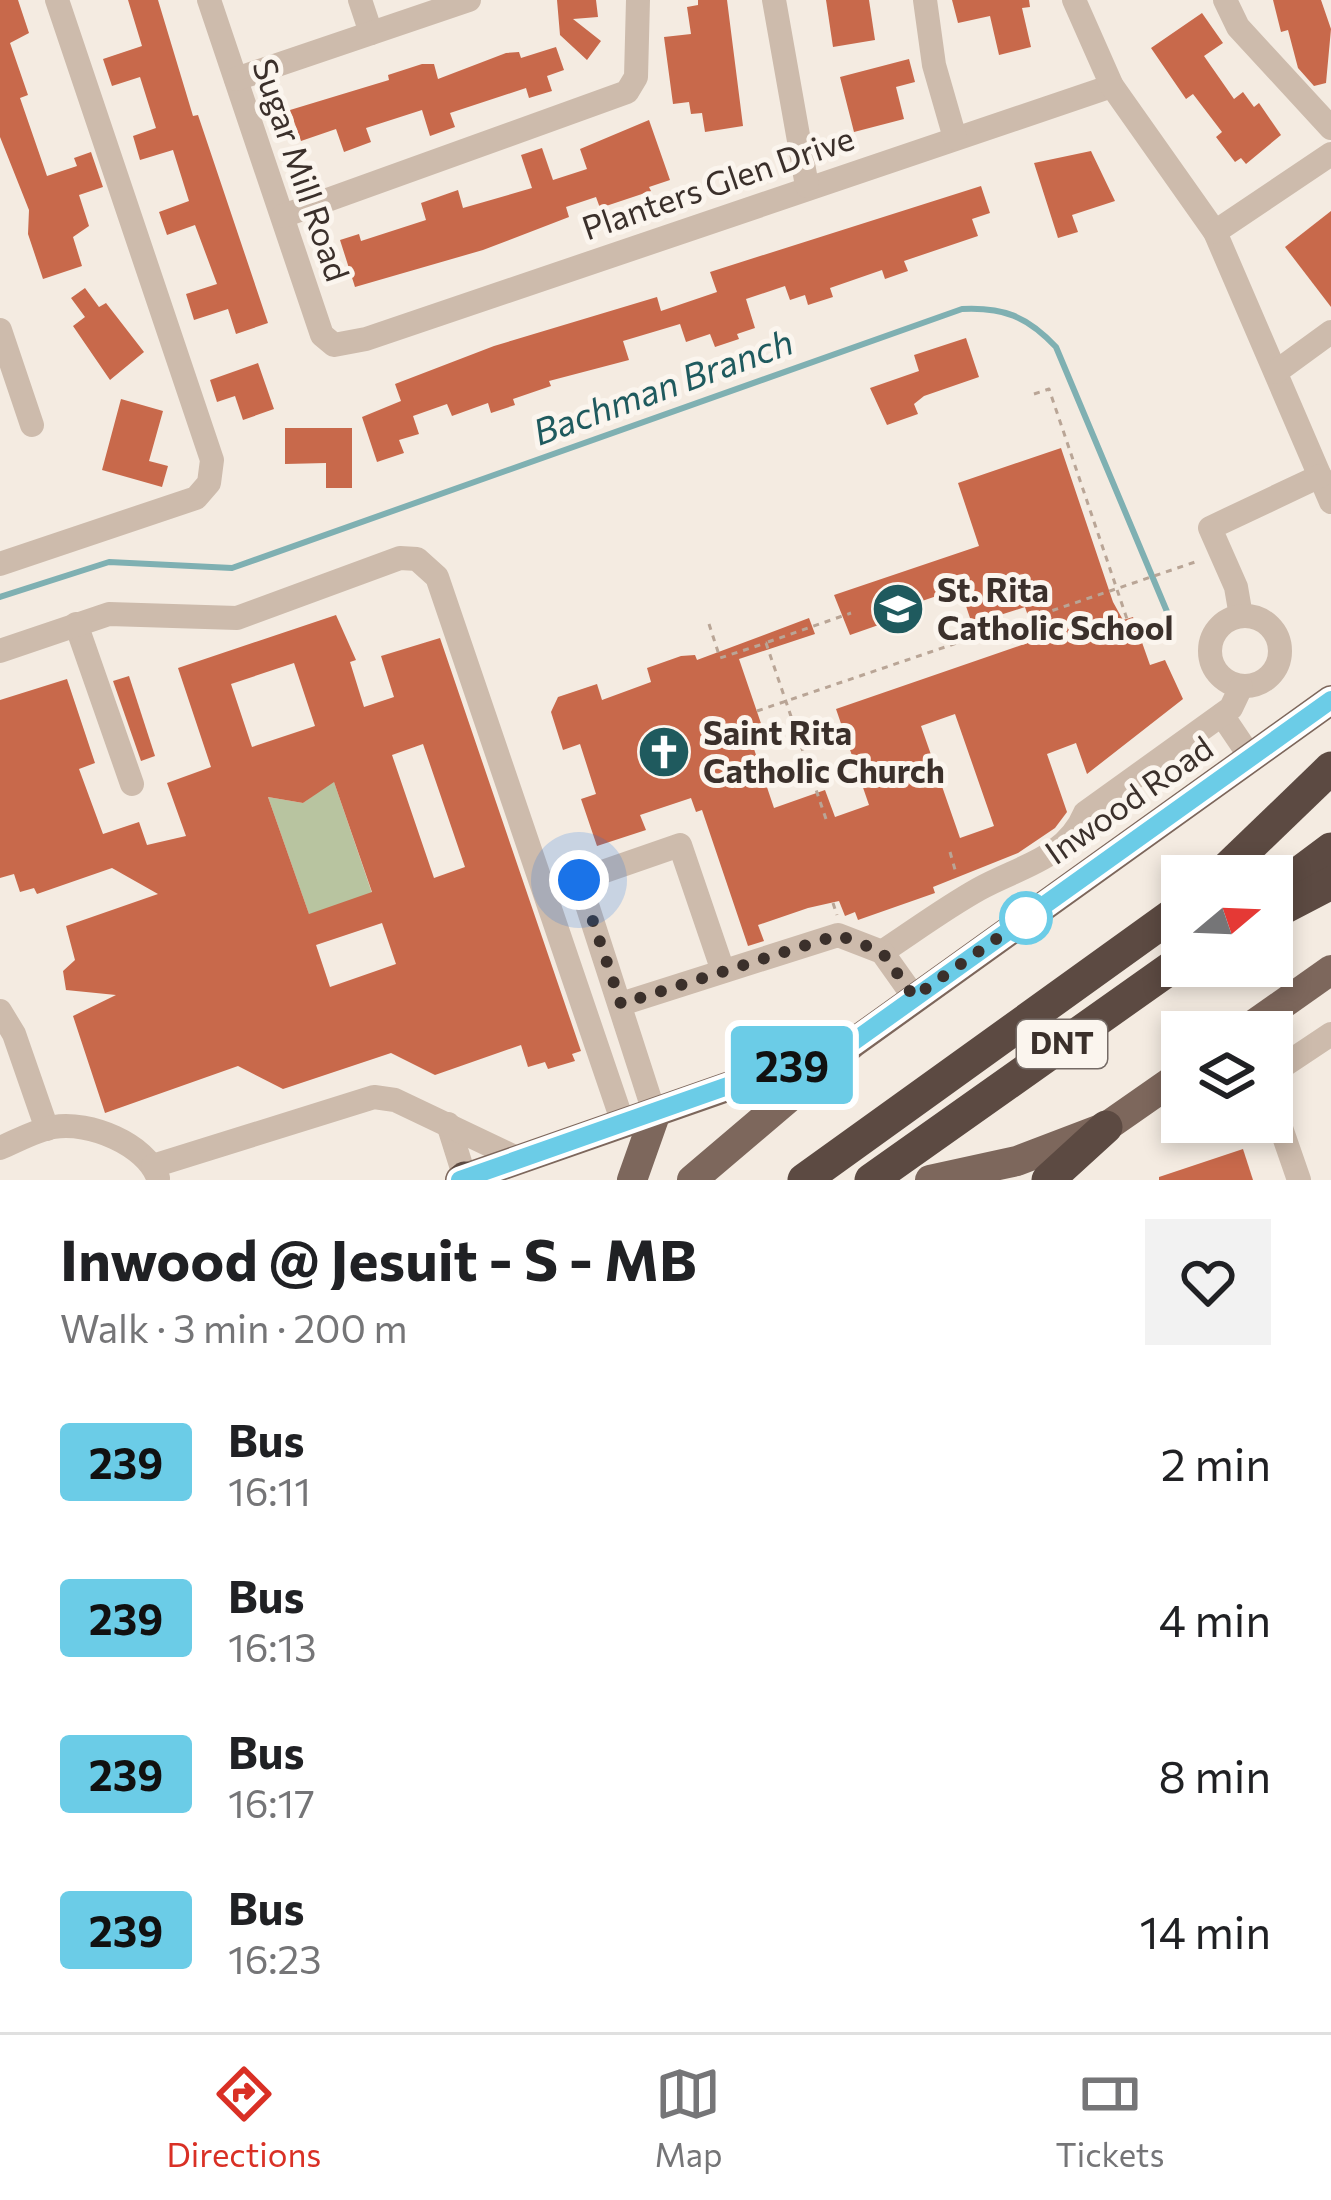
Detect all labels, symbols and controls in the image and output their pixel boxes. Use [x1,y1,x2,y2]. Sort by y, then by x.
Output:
street label: Sugar Mill Road [245,53,360,286]
street label: Planters Glen Drive [576,116,859,247]
water label: Bachman Branch [526,318,798,453]
place label: St. Rita Catholic School [937,568,1174,647]
school or university icon: St. Rita Catholic School [870,581,926,637]
place label: Saint Rita Catholic Church [703,711,945,790]
church icon: Saint Rita Catholic Church [636,724,692,780]
street label: Inwood Road [1036,726,1220,872]
your location [549,850,609,910]
north arrow [1161,855,1293,987]
map controls [1161,855,1293,1143]
unlabelled marker [1001,893,1051,943]
button: layers [1161,1011,1293,1143]
road number: DNT [1017,1020,1107,1068]
line badge: 239 [723,1026,861,1104]
text: 239 [755,1039,829,1091]
button: heart [1145,1219,1271,1345]
text: Inwood @ Jesuit - S - MB [60,1223,697,1293]
text: Walk · 3 min · 200 m [60,1303,407,1351]
text: Bus [228,1411,304,1466]
text: 2 min [1161,1435,1271,1490]
text: 239 [89,1436,163,1488]
text: 16:11 [228,1466,311,1514]
text: Bus [228,1567,304,1622]
text: 4 min [1159,1591,1271,1646]
text: 239 [89,1592,163,1644]
text: 16:13 [228,1622,316,1670]
text: Bus [228,1723,304,1778]
text: 8 min [1158,1747,1271,1802]
text: 239 [89,1748,163,1800]
text: 16:17 [228,1778,315,1826]
text: Bus [228,1879,304,1934]
text: 14 min [1140,1903,1271,1958]
text: 239 [89,1904,163,1956]
text: 16:23 [228,1934,321,1982]
tab: Directions [167,2061,321,2174]
tab: Map [654,2061,722,2174]
tab: Tickets [1056,2061,1164,2174]

